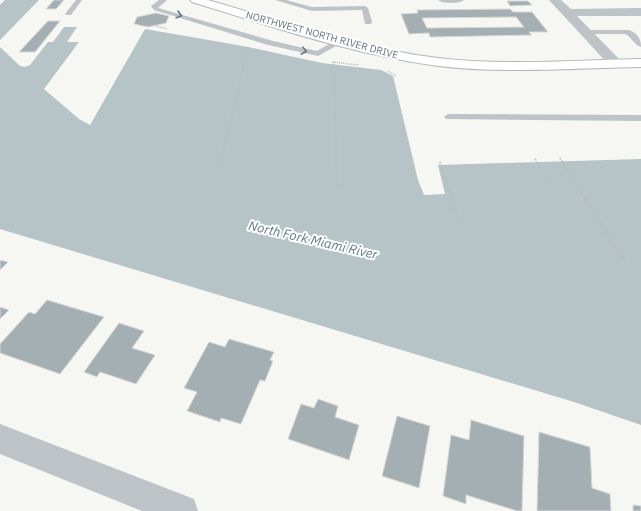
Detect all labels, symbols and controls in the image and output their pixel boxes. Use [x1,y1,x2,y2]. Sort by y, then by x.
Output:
street label: NORTHWEST NORTH RIVER DRIVE [244,8,400,62]
one-way arrow [176,11,182,19]
one-way arrow [301,46,307,54]
water label: North Fork Miami River [247,217,380,263]

